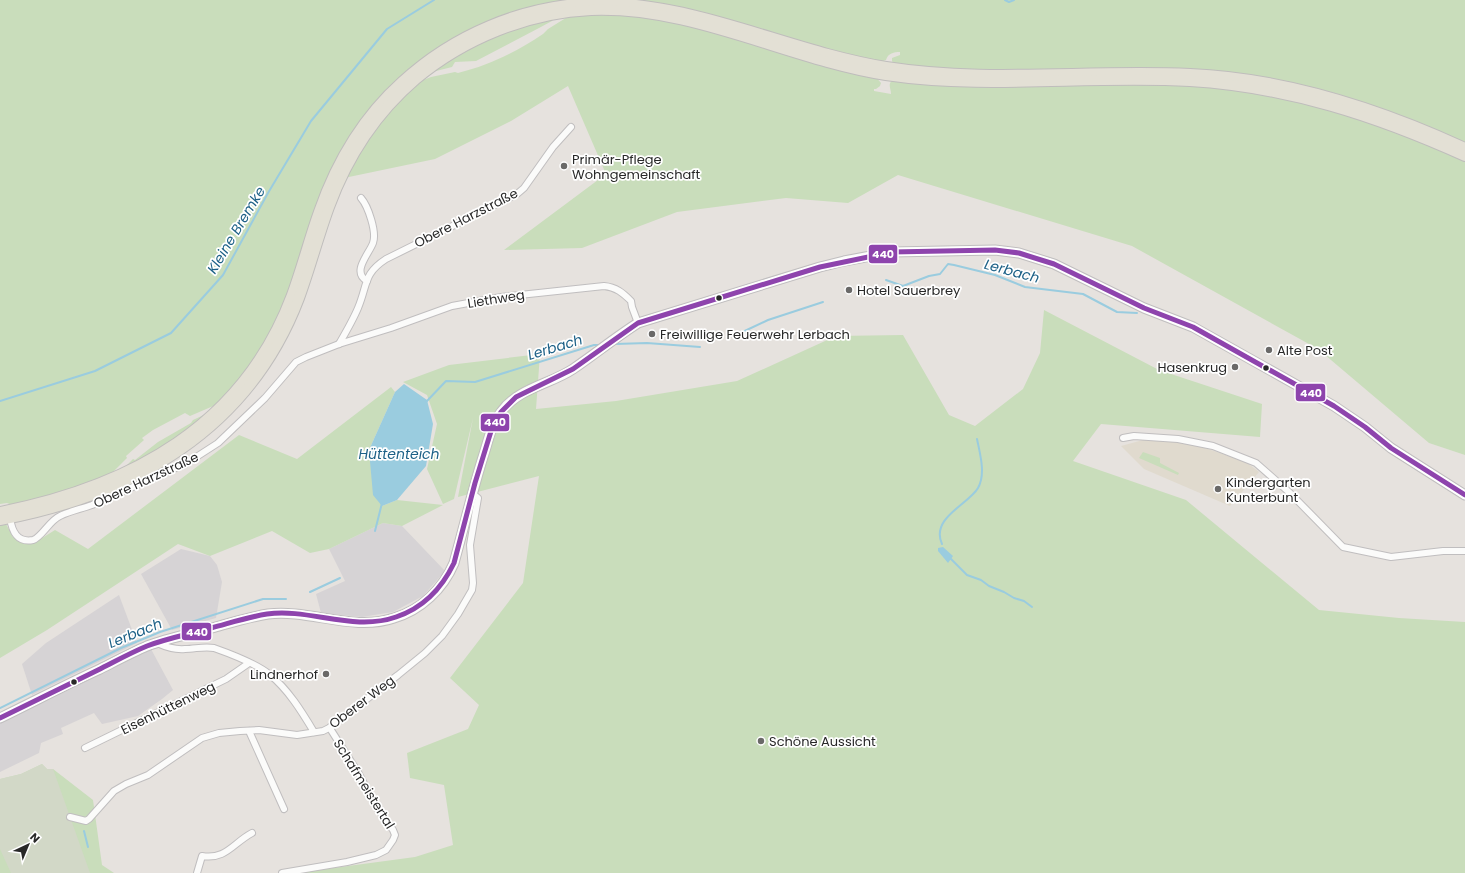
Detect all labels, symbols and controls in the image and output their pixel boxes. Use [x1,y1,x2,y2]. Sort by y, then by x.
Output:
place label: Primär-Pflege Wohngemeinschaft [572,150,701,184]
marker: Primär-Pflege Wohngemeinschaft [559,161,569,171]
water label: Kleine Bremke [202,182,270,277]
street label: Obere Harzstraße [411,184,521,252]
line badge: 440 [868,244,898,264]
text: 440 [872,246,894,262]
water label: Lerbach [982,254,1042,288]
place label: Hotel Sauerbrey [857,281,961,300]
street label: Liethweg [466,285,526,313]
marker: Hotel Sauerbrey [844,285,854,295]
unlabelled marker [714,293,724,303]
place label: Freiwillige Feuerwehr Lerbach [660,325,850,344]
water label: Lerbach [525,329,585,365]
marker: Freiwillige Feuerwehr Lerbach [647,329,657,339]
place label: Alte Post [1277,341,1333,360]
marker: Alte Post [1264,345,1274,355]
place label: Hasenkrug [1157,358,1227,377]
marker: Hasenkrug [1230,362,1240,372]
unlabelled marker [1261,363,1271,373]
line badge: 440 [1295,383,1326,402]
text: 440 [1300,385,1322,401]
line badge: 440 [480,413,510,432]
text: 440 [484,414,506,430]
water label: Hüttenteich [358,444,440,464]
street label: Obere Harzstraße [90,447,202,513]
place label: Kindergarten Kunterbunt [1226,473,1311,507]
marker: Kindergarten Kunterbunt [1213,484,1223,494]
water label: Lerbach [105,613,165,653]
line badge: 440 [181,622,212,641]
text: 440 [186,624,208,640]
place label: Lindnerhof [250,665,318,684]
marker: Lindnerhof [321,669,331,679]
street label: Oberer Weg [325,671,399,733]
unlabelled marker [69,677,79,687]
street label: Eisenhüttenweg [118,677,218,739]
place label: Schöne Aussicht [769,732,876,751]
street label: Schafmeistertal [329,735,399,833]
marker: Schöne Aussicht [756,736,766,746]
north arrow [8,825,48,865]
text: N [26,829,43,846]

